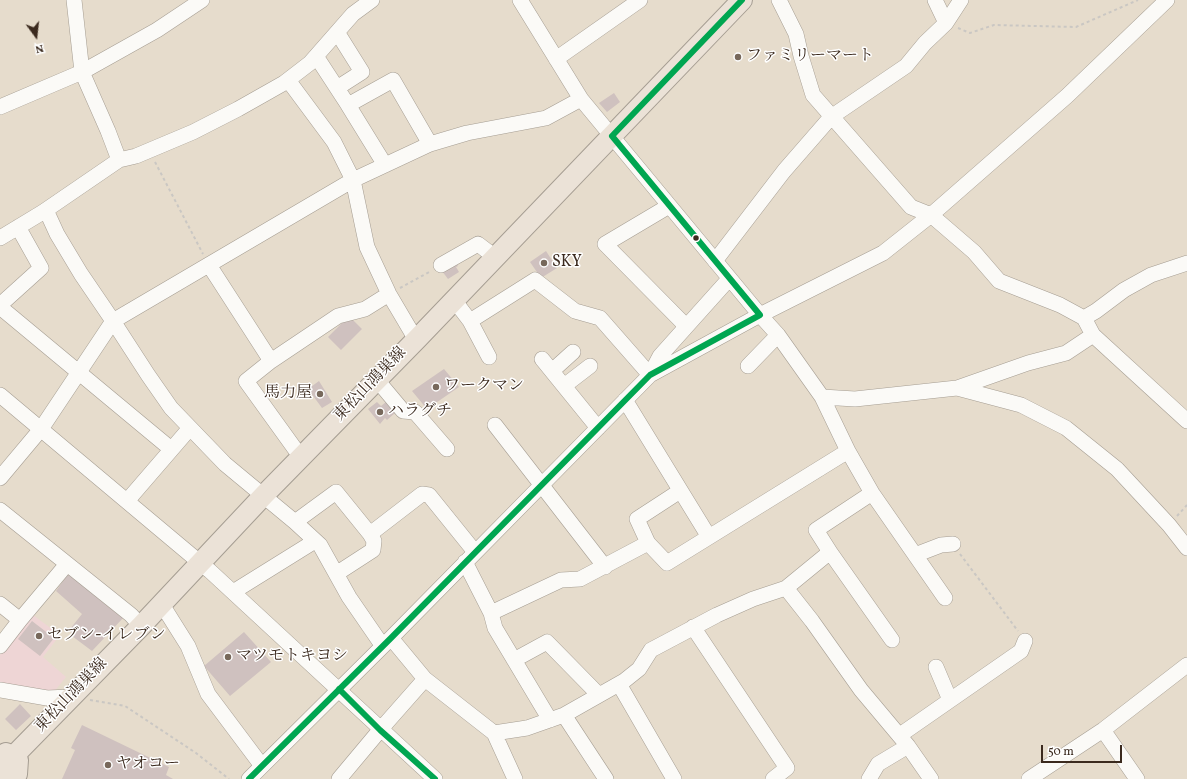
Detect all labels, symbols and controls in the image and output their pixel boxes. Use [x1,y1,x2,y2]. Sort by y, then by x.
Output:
north arrow [16,16,56,56]
text: N [33,40,45,56]
place label: ファミリーマート [746,47,874,67]
marker: ファミリーマート [733,52,743,62]
unlabelled marker [691,233,701,243]
place label: SKY [552,253,582,273]
marker: SKY [539,258,549,268]
street label: 東松山鴻巣線 [331,344,411,426]
place label: ワークマン [444,377,524,397]
marker: ワークマン [431,382,441,392]
place label: 馬力屋 [264,384,312,404]
marker: 馬力屋 [315,389,325,399]
place label: ハラグチ [388,402,452,422]
marker: ハラグチ [375,407,385,417]
place label: セブン-イレブン [47,626,166,646]
marker: セブン-イレブン [34,631,44,641]
place label: マツモトキヨシ [236,647,348,667]
marker: マツモトキヨシ [223,652,233,662]
street label: 東松山鴻巣線 [32,655,112,737]
scale bar [1043,737,1124,763]
text: 50 m [1048,744,1074,760]
place label: ヤオコー [116,755,180,775]
marker: ヤオコー [103,760,113,770]

